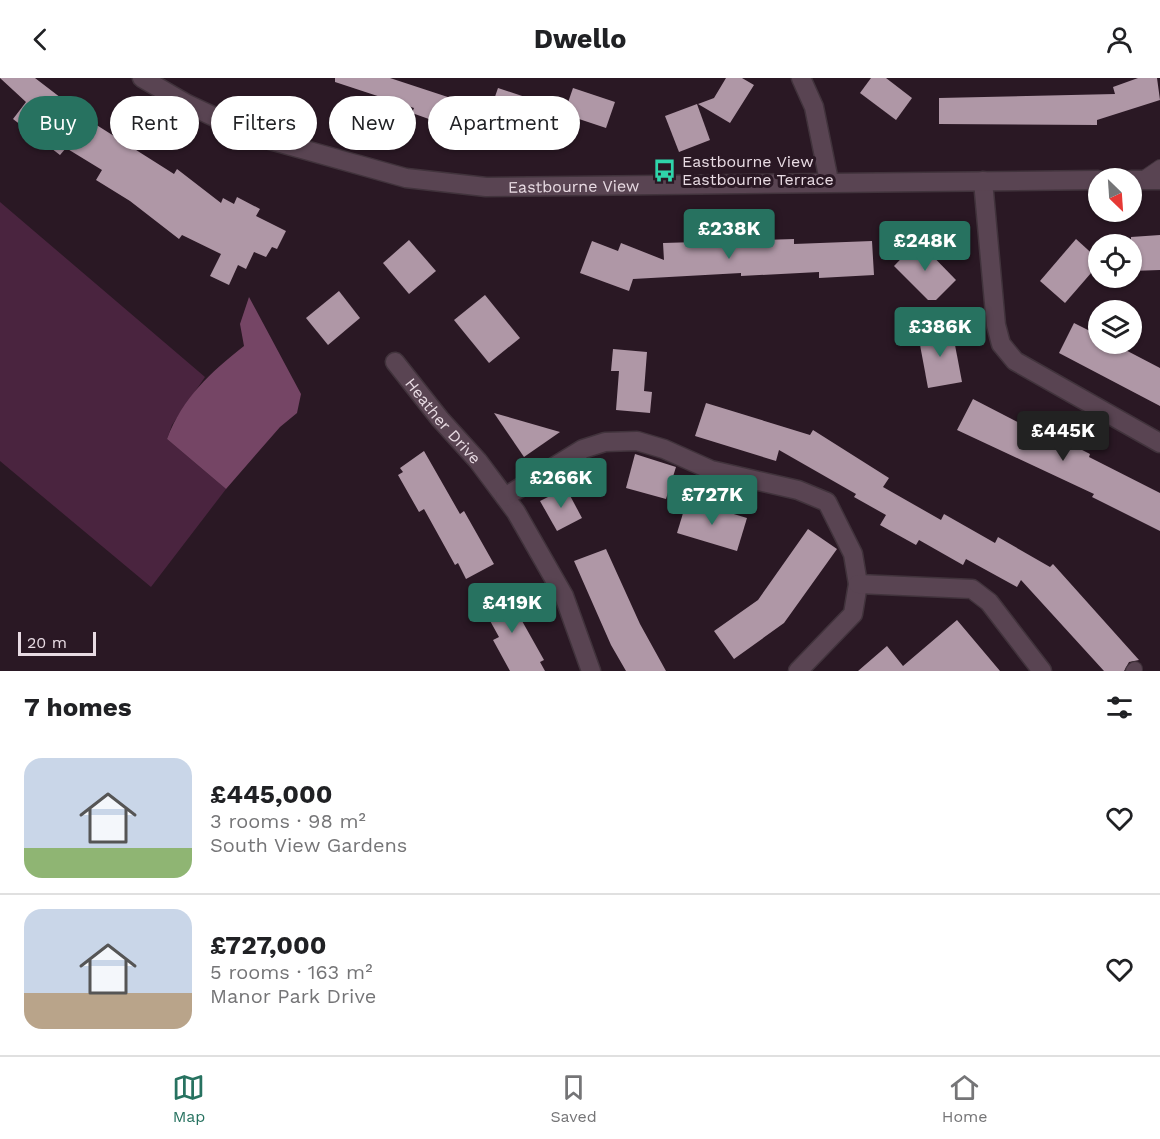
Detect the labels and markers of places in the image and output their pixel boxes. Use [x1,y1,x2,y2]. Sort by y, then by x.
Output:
place label: Eastbourne View Eastbourne Terrace [682,152,834,189]
bus stop icon: Eastbourne View Eastbourne Terrace [651,157,677,183]
pin: £238K [687,209,771,260]
pin: £248K [883,221,967,272]
pin: £386K [898,307,982,358]
pin: £445K [1021,411,1105,462]
pin: £266K [519,458,603,509]
pin: £727K [670,475,754,526]
pin: £419K [470,583,554,634]

